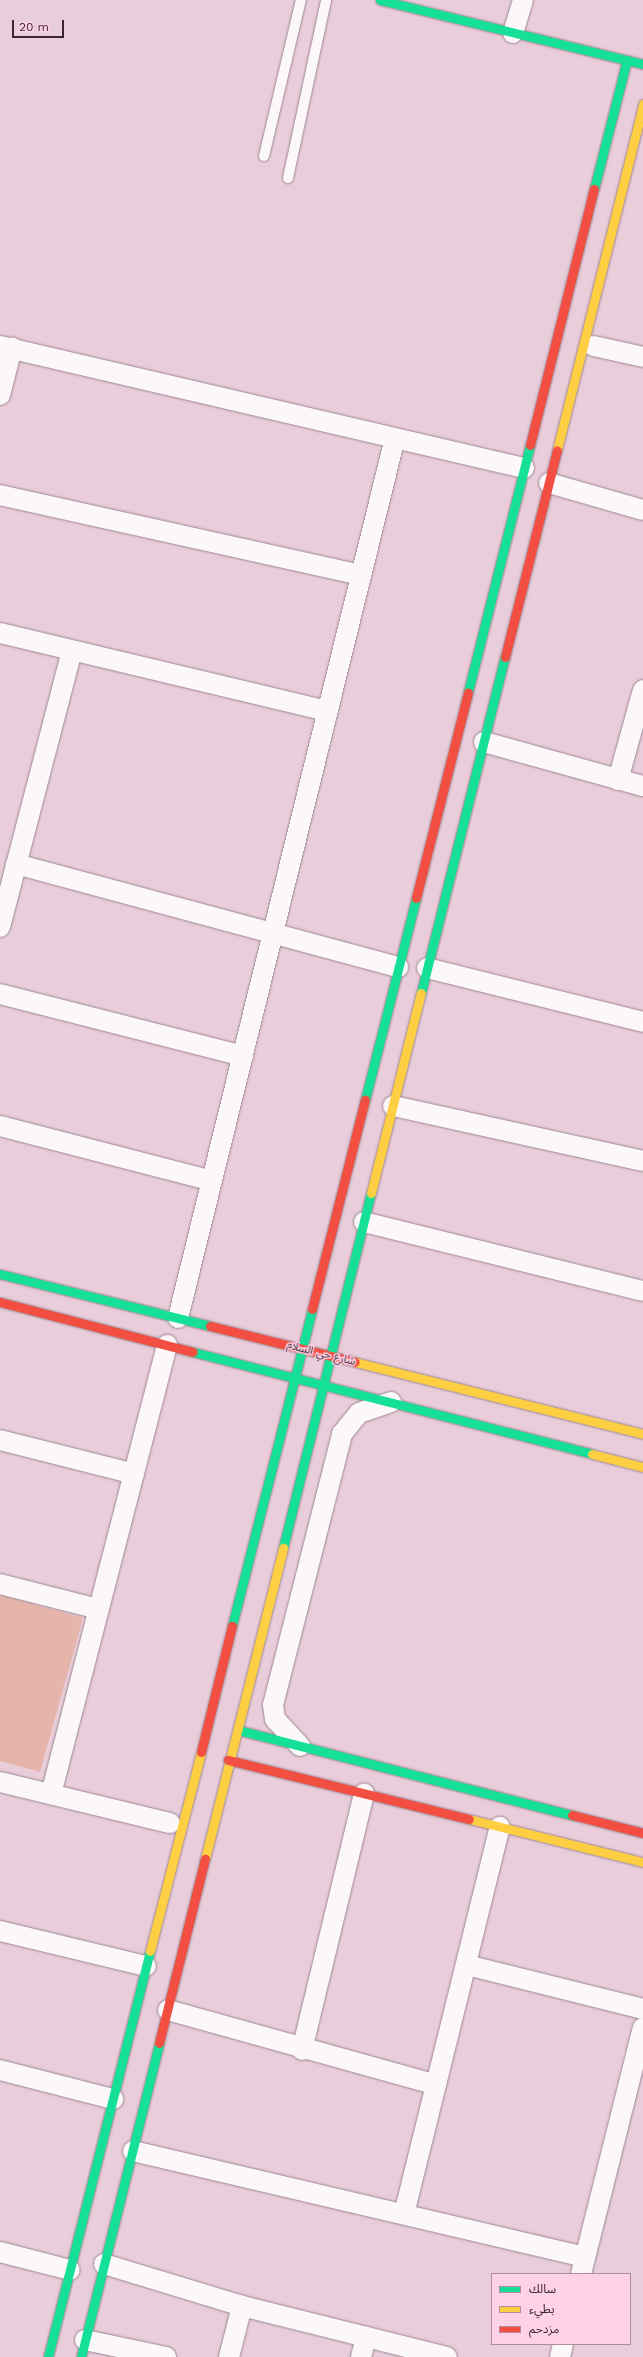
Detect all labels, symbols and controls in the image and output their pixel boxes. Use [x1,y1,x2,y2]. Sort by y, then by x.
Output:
scale bar [14,12,66,38]
text: 20 m [19,20,49,34]
street label: شارع حي السلام [285,1339,357,1369]
legend [491,2273,631,2345]
text: سالك [529,2282,556,2296]
text: بطيء [529,2302,555,2316]
text: مزدحم [529,2322,559,2336]

